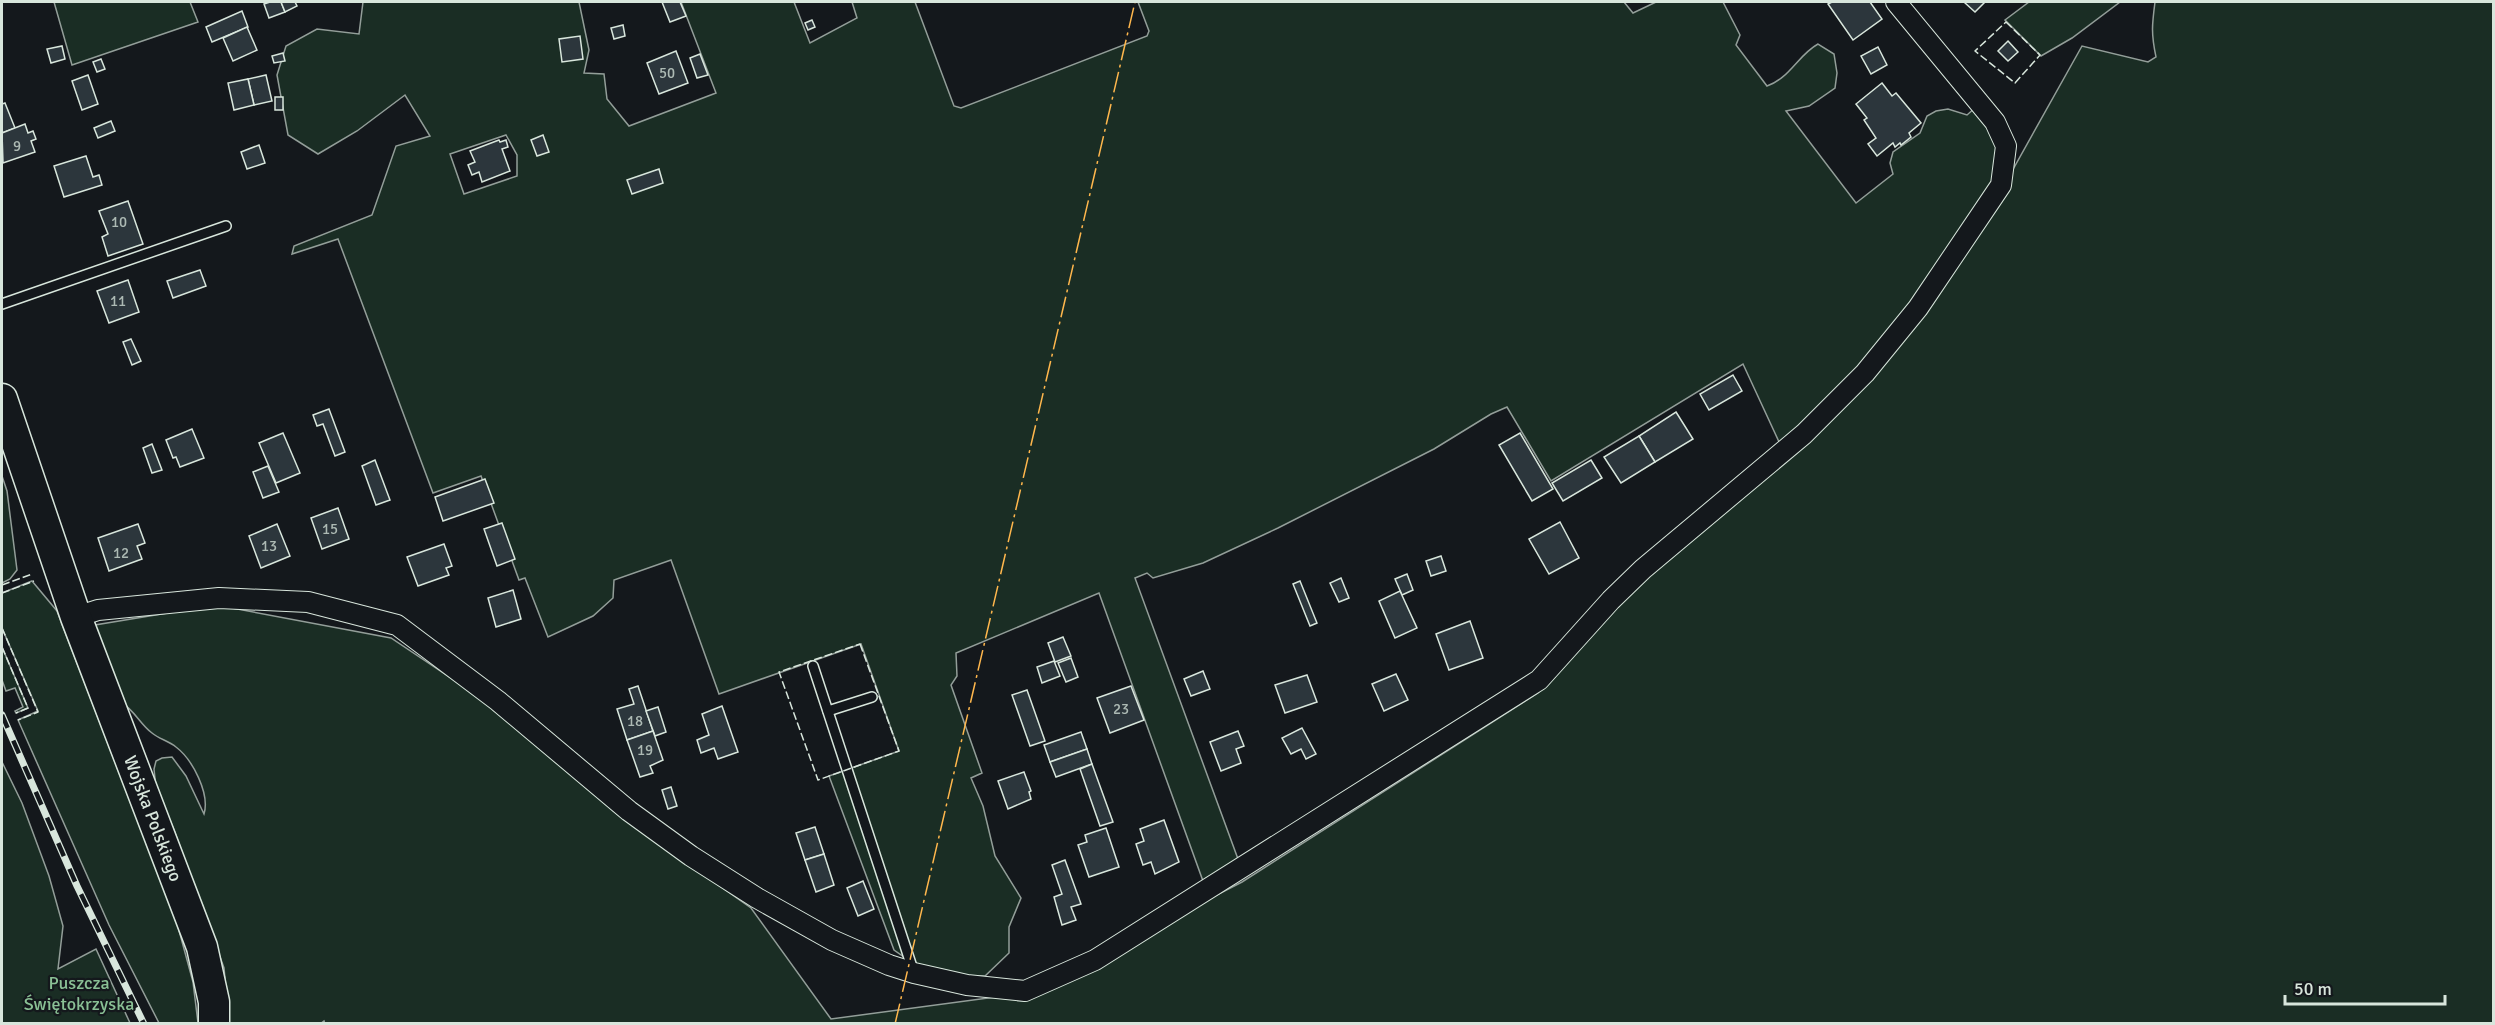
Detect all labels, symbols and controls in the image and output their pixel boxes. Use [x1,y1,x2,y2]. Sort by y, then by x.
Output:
house number: 50 [659,64,675,82]
house number: 9 [13,137,21,155]
house number: 10 [111,213,127,231]
house number: 11 [110,292,126,310]
house number: 15 [322,520,338,538]
house number: 13 [261,537,277,555]
house number: 12 [113,544,129,562]
house number: 23 [1113,700,1129,718]
house number: 18 [627,712,643,730]
house number: 19 [637,741,653,759]
street label: Wojska Polskiego [119,753,187,885]
scale bar [2285,968,2446,1006]
park label: Puszcza Świętokrzyska [24,972,134,1015]
text: 50 m [2294,978,2332,1000]

